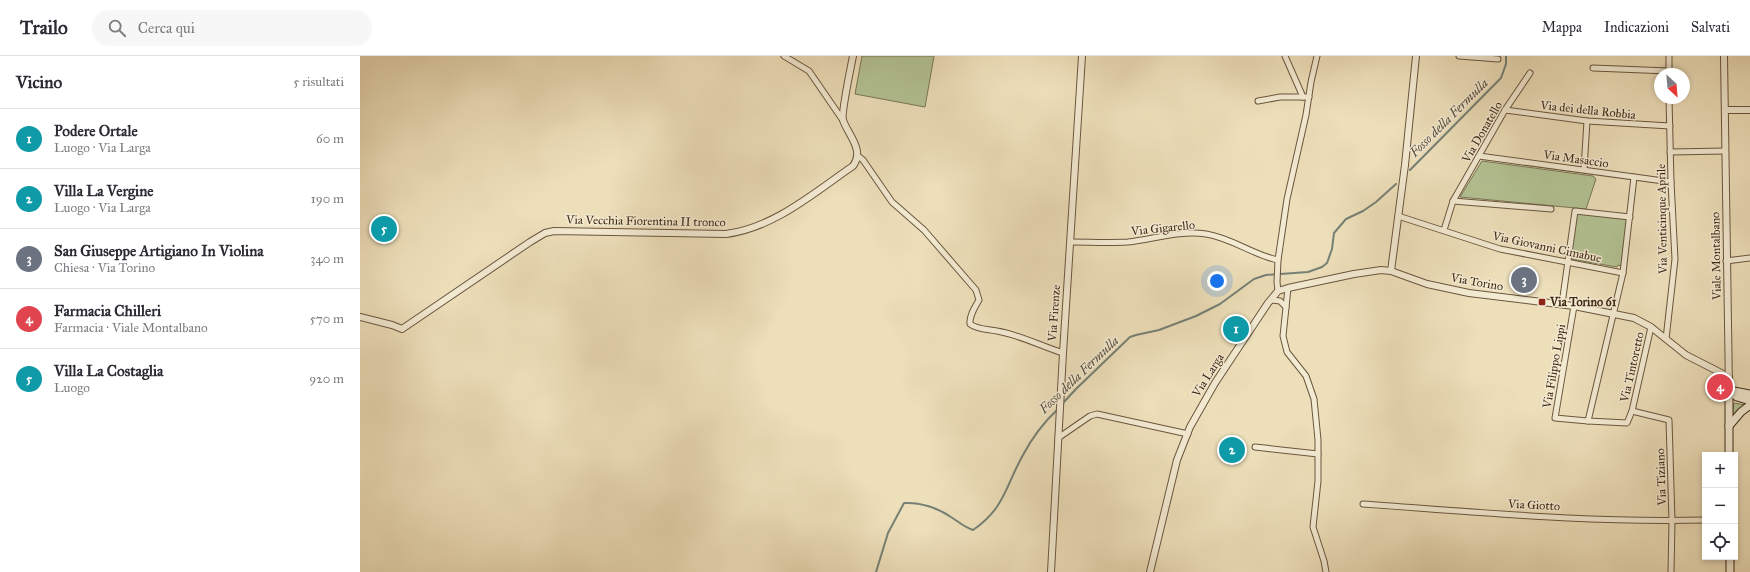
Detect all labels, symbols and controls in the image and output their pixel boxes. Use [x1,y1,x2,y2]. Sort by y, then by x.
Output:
search box [92,10,372,46]
text: Trailo [20,16,68,39]
icon: search [106,17,128,39]
text: Cerca qui [138,19,195,37]
text: Mappa [1542,19,1582,36]
text: Indicazioni [1604,19,1669,36]
text: Salvati [1691,19,1730,36]
north arrow [1654,68,1690,104]
text: Vicino [16,72,62,93]
text: 5 risultati [293,74,344,90]
water label: Fosso della Fermulla [1406,75,1492,161]
street label: Via dei della Robbia [1539,98,1637,122]
street label: Via Donatello [1458,99,1505,166]
text: Podere Ortale [54,122,138,140]
text: 1 [26,131,32,147]
text: 60 m [316,131,344,147]
text: Luogo · Via Larga [54,140,151,156]
street label: Via Masaccio [1542,147,1609,171]
street label: Via Venticinque Aprile [1654,164,1671,275]
text: Villa La Vergine [54,182,154,200]
text: 2 [26,191,32,207]
text: 190 m [311,191,344,207]
text: Luogo · Via Larga [54,200,151,216]
street label: Viale Montalbano [1708,212,1724,301]
street label: Via Vecchia Fiorentina II tronco [565,213,726,229]
pin: 5 [371,214,397,244]
street label: Via Gigarello [1129,218,1196,239]
street label: Via Giovanni Cimabue [1490,228,1603,265]
text: San Giuseppe Artigiano In Violina [54,242,264,260]
text: 3 [26,251,32,267]
text: 340 m [310,251,344,267]
text: Chiesa · Via Torino [54,260,155,276]
pin: 3 [1511,265,1537,295]
street label: Via Torino [1449,270,1504,293]
your location [1207,271,1227,291]
street label: Via Firenze [1045,284,1063,343]
place label: Via Torino 61 [1549,295,1617,309]
marker: Via Torino 61 [1537,297,1547,307]
text: Farmacia Chilleri [54,302,161,320]
text: 4 [25,311,33,327]
text: 570 m [310,311,344,327]
pin: 1 [1223,314,1249,344]
text: Farmacia · Viale Montalbano [54,320,208,336]
street label: Via Filippo Lippi [1540,322,1568,410]
street label: Via Tintoretto [1617,331,1647,404]
water label: Fosso della Fermulla [1035,333,1122,418]
street label: Via Larga [1189,350,1228,401]
text: Villa La Costaglia [54,362,163,380]
text: 5 [26,371,32,387]
text: 920 m [309,371,344,387]
pin: 4 [1707,372,1733,402]
text: Luogo [54,380,90,396]
pin: 2 [1219,435,1245,465]
street label: Via Tiziano [1653,448,1669,507]
map controls [1702,452,1738,560]
button: + [1702,452,1738,488]
button: − [1702,488,1738,524]
street label: Via Giotto [1507,497,1560,513]
button: locate [1702,524,1738,560]

